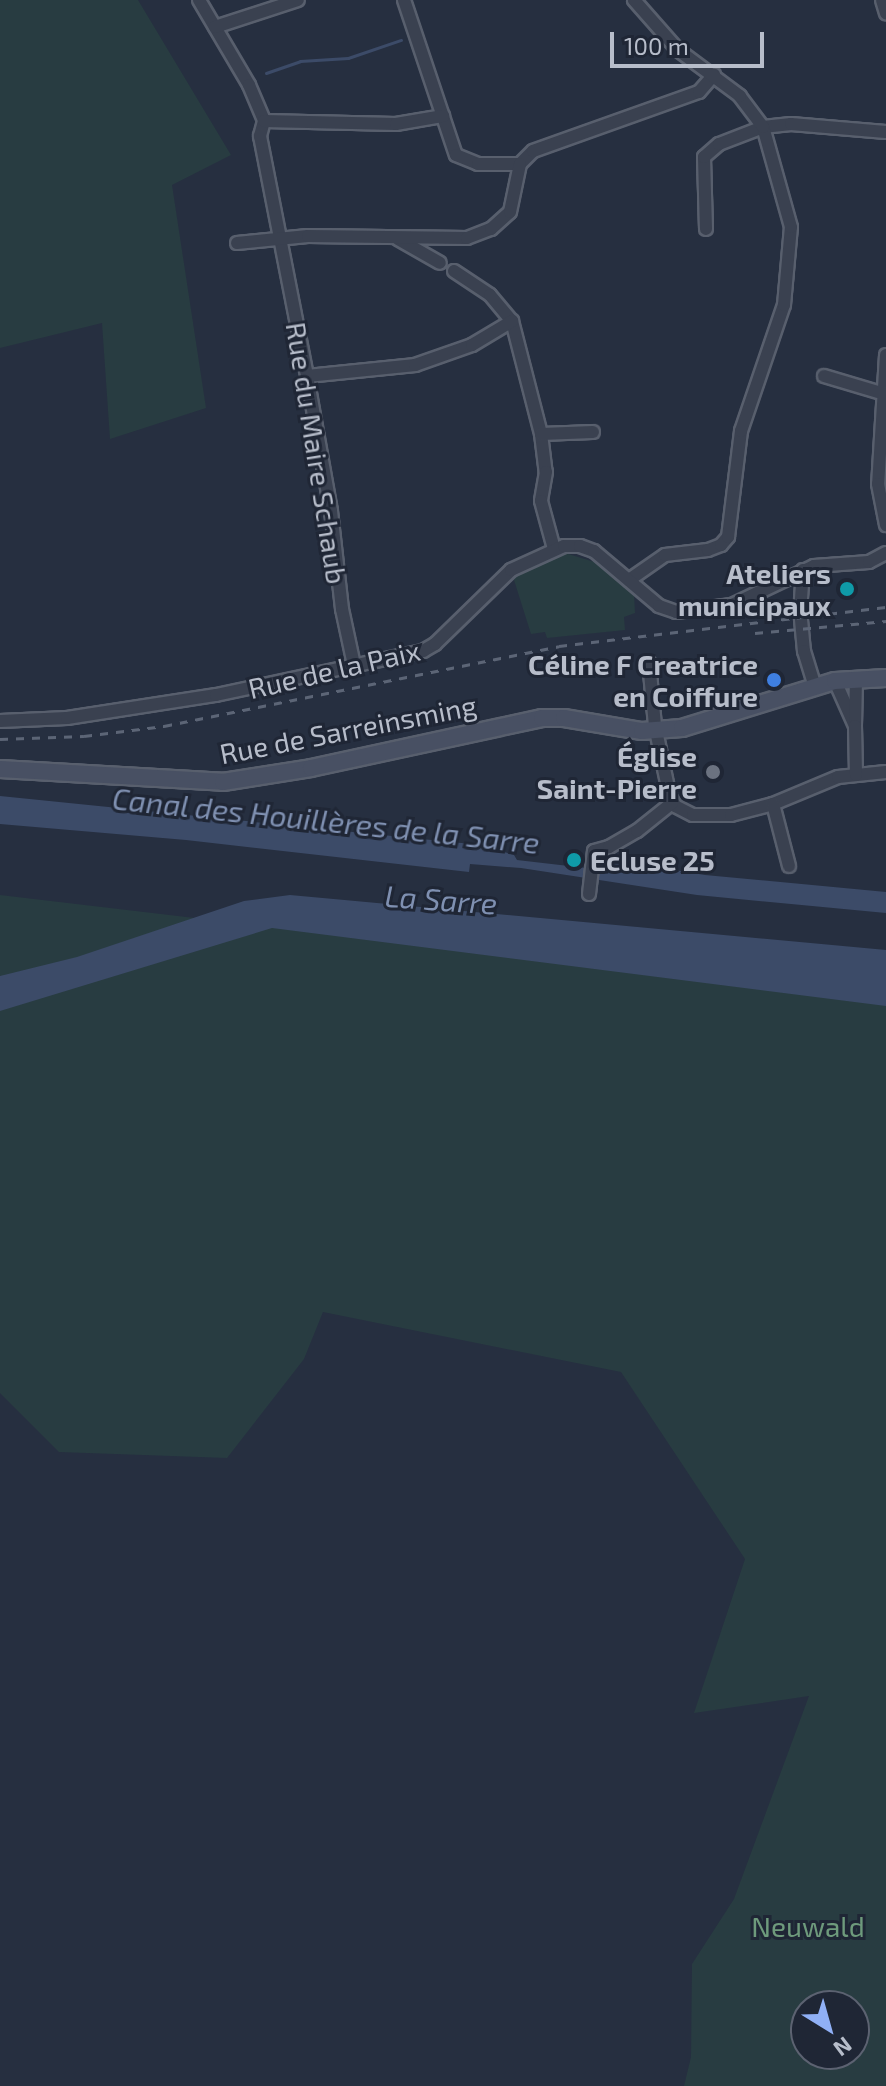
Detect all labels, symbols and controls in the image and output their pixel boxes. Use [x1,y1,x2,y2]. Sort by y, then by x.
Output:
scale bar [614,16,768,66]
text: 100 m [624,31,689,60]
street label: Rue du Maire Schaub [280,320,354,586]
place label: Ateliers municipaux [678,556,831,622]
marker: Ateliers municipaux [838,580,856,598]
street label: Rue de la Paix [245,633,423,705]
place label: Céline F Creatrice en Coiffure [528,647,758,713]
marker: Céline F Creatrice en Coiffure [765,671,783,689]
street label: Rue de Sarreinsming [217,688,479,770]
place label: Église Saint-Pierre [537,739,697,805]
marker: Église Saint-Pierre [704,763,722,781]
water label: Canal des Houillères de la Sarre [110,780,542,860]
place label: Ecluse 25 [590,843,715,877]
marker: Ecluse 25 [565,851,583,869]
water label: La Sarre [383,877,499,921]
park label: Neuwald [751,1909,865,1943]
north arrow [790,1990,870,2070]
text: N [829,2032,857,2063]

